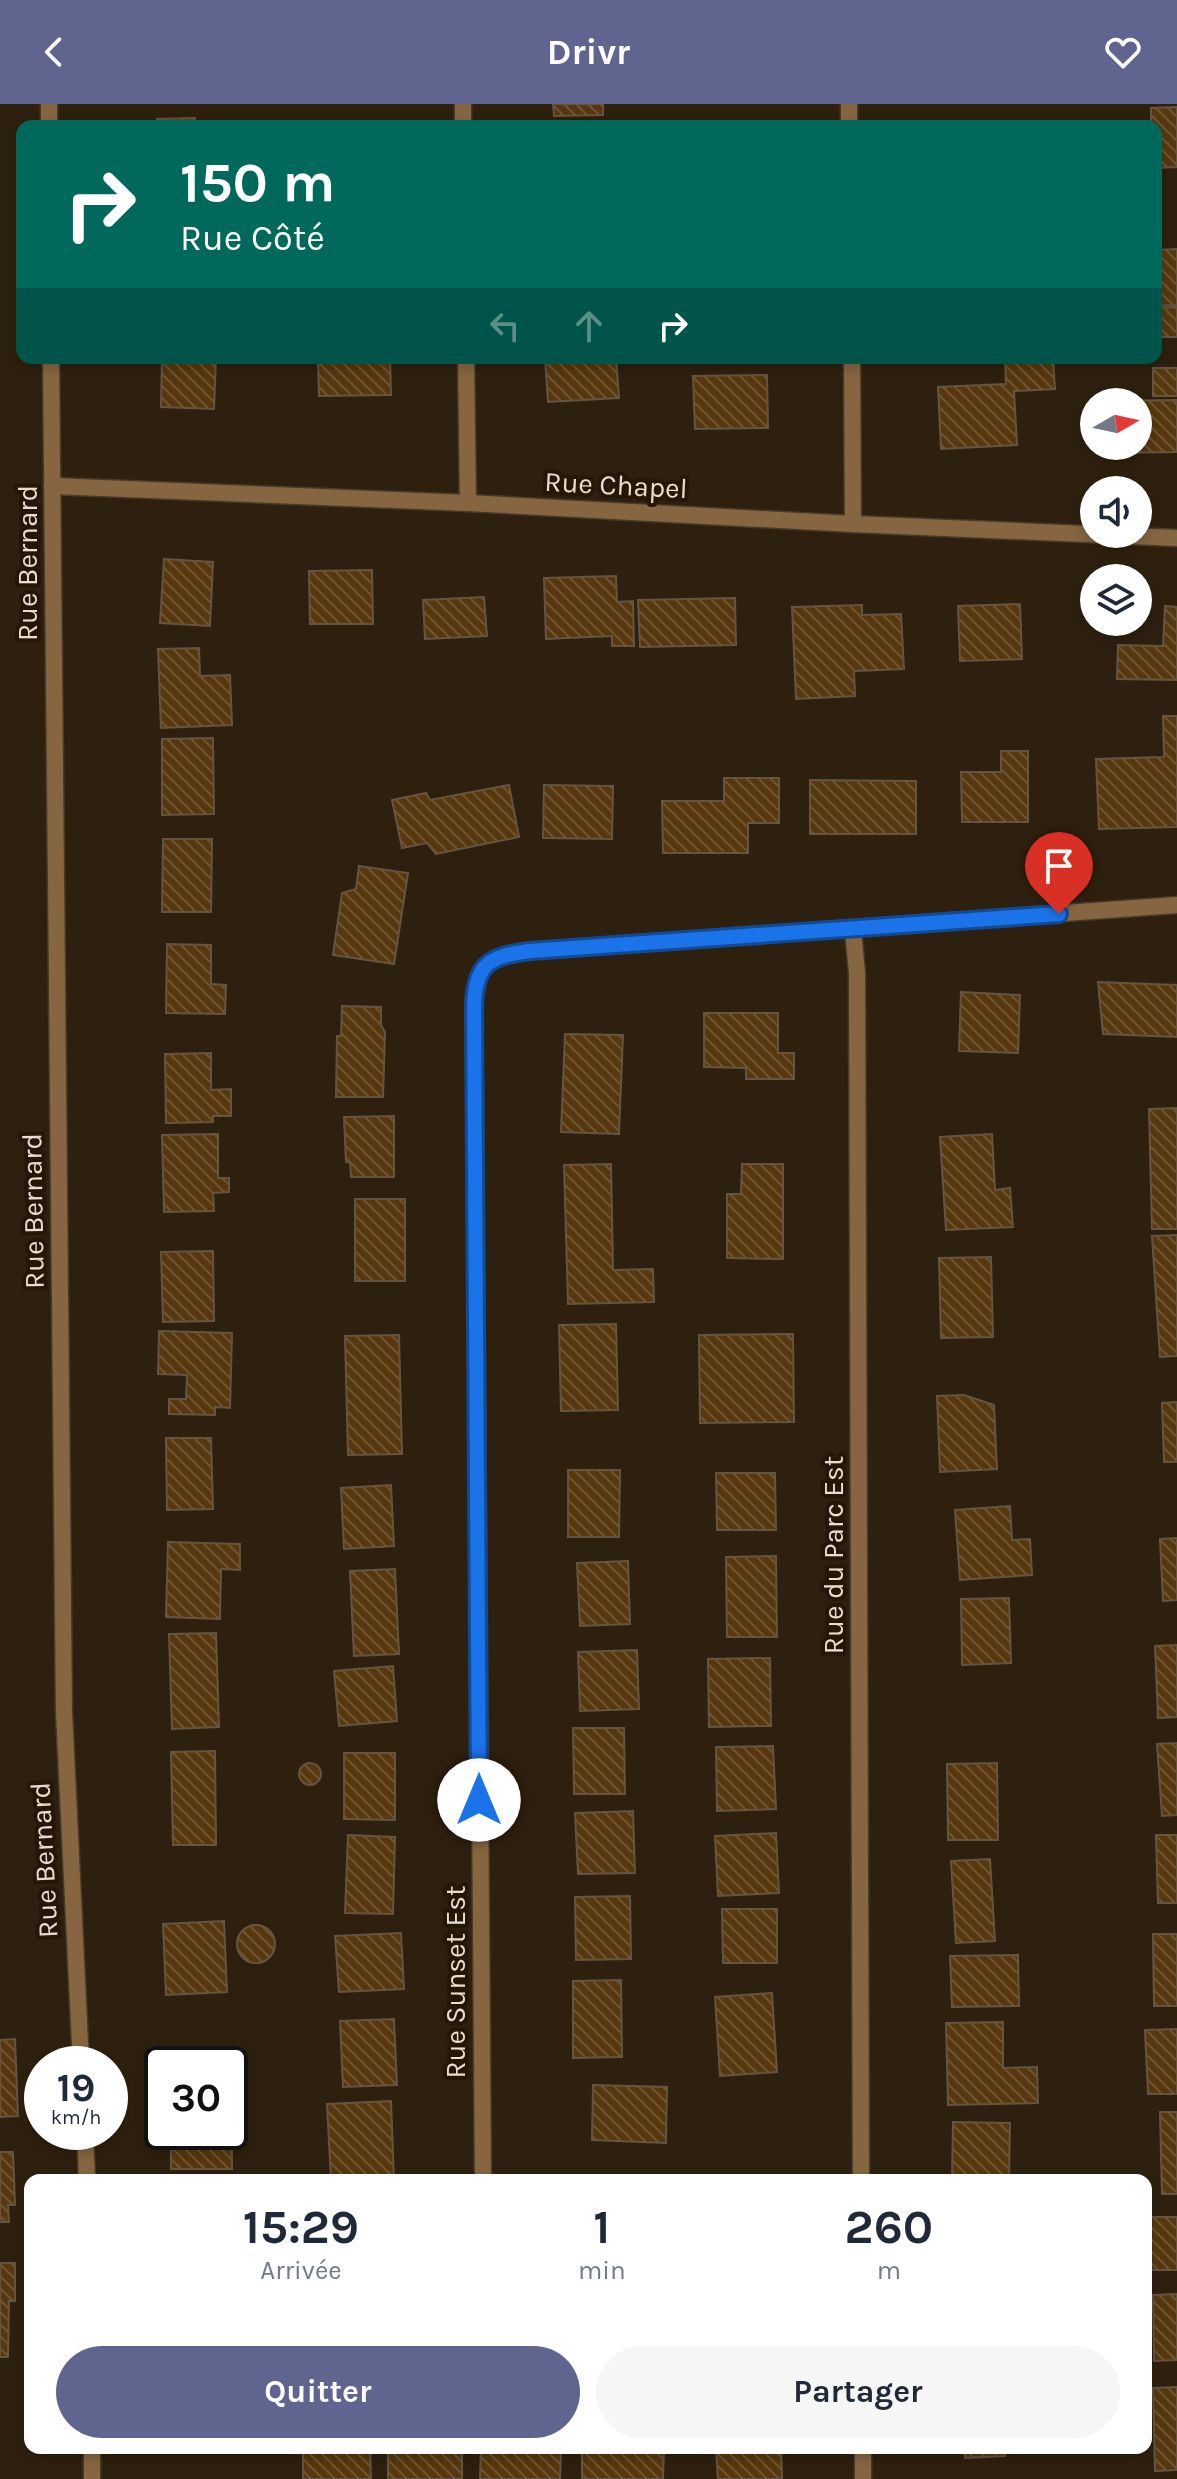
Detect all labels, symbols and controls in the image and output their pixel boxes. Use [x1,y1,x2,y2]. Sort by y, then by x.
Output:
icon: back [32,30,76,74]
icon: heart [1101,30,1145,74]
text: Drivr [547,31,630,73]
text: 150 m [180,150,335,215]
icon: right [48,152,152,256]
text: Rue Côté [180,217,325,259]
icon: left [483,304,527,348]
icon: ahead [567,304,611,348]
icon: right [651,304,695,348]
north arrow [1080,388,1152,460]
map controls [1080,388,1152,636]
street label: Rue Chapel [544,465,688,505]
button: sound [1080,476,1152,548]
street label: Rue Bernard [11,485,44,641]
button: layers [1080,564,1152,636]
pin [1025,832,1093,914]
icon: arrive [1037,844,1081,888]
street label: Rue Bernard [15,1133,51,1289]
street label: Rue du Parc Est [817,1456,850,1654]
position arrow [437,1758,521,1842]
street label: Rue Bernard [23,1781,65,1939]
street label: Rue Sunset Est [439,1885,472,2079]
speed limit sign: 30 [144,2046,248,2150]
text: 19 [57,2064,95,2111]
text: km/h [51,2106,101,2129]
text: 15:29 [243,2199,359,2255]
text: 1 [593,2199,610,2255]
text: 260 [845,2199,933,2255]
text: Arrivée [260,2255,342,2286]
text: min [578,2255,626,2286]
text: m [877,2255,901,2286]
button: Quitter [56,2346,580,2438]
button: Partager [596,2346,1120,2438]

